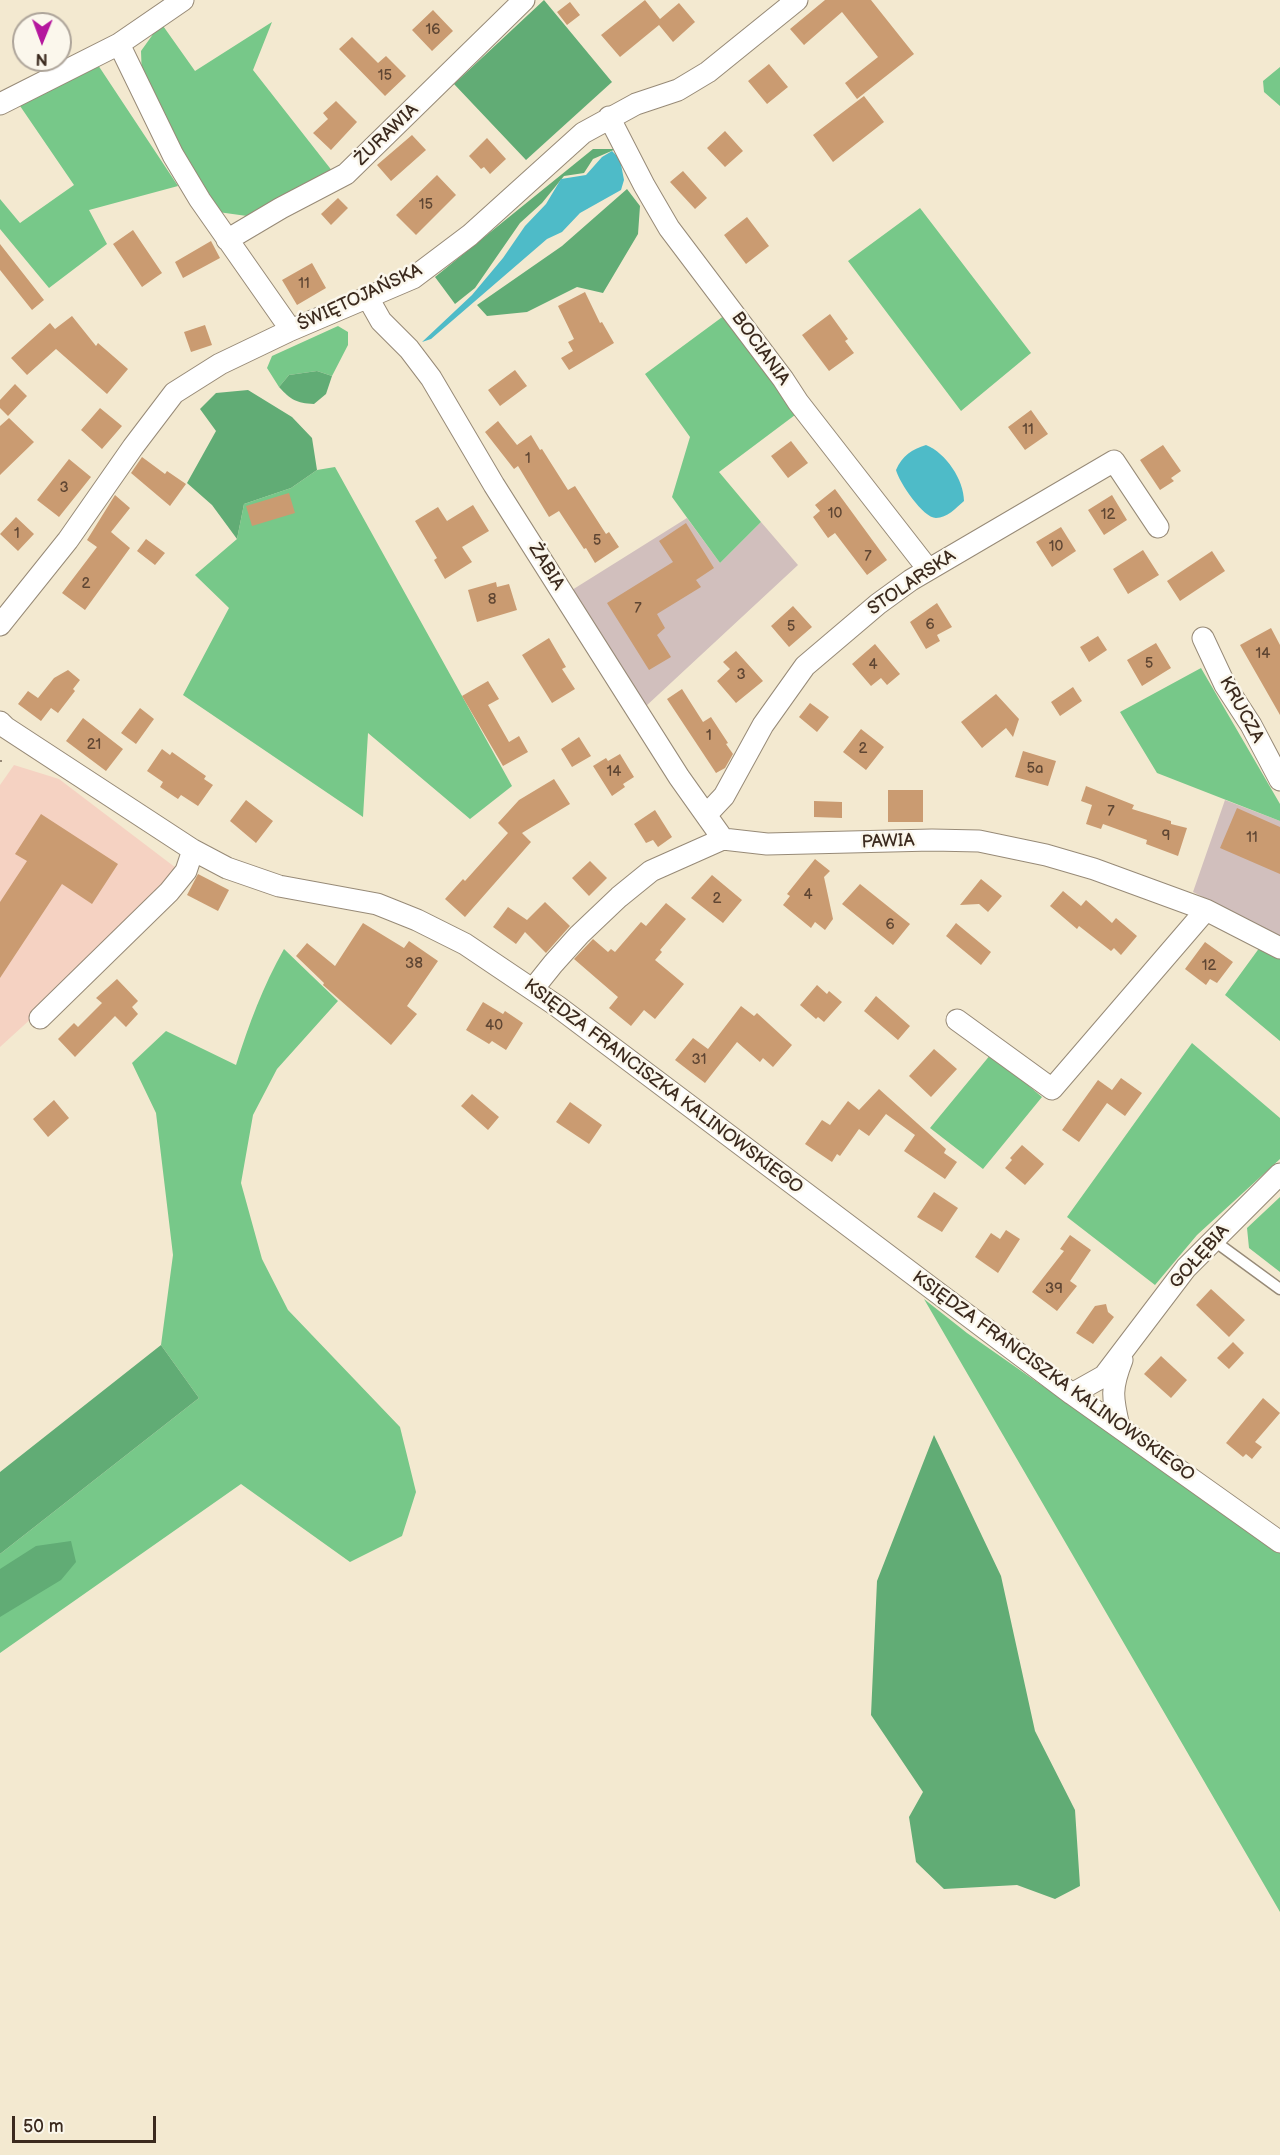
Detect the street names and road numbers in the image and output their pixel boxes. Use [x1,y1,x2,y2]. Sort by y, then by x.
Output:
street label: ŻURAWIA [351,99,423,171]
street label: ŚWIĘTOJAŃSKA [294,260,426,336]
street label: BOCIANIA [726,308,794,390]
street label: ŻABIA [523,540,569,594]
street label: STOLARSKA [864,546,960,620]
street label: KRUCZA [1214,673,1268,747]
street label: PAWIA [861,830,915,854]
street label: KSIĘDZA FRANCISZKA KALINOWSKIEGO [519,975,807,1199]
street label: GOŁĘBIA [1166,1221,1234,1293]
street label: KSIĘDZA FRANCISZKA KALINOWSKIEGO [908,1267,1198,1487]

